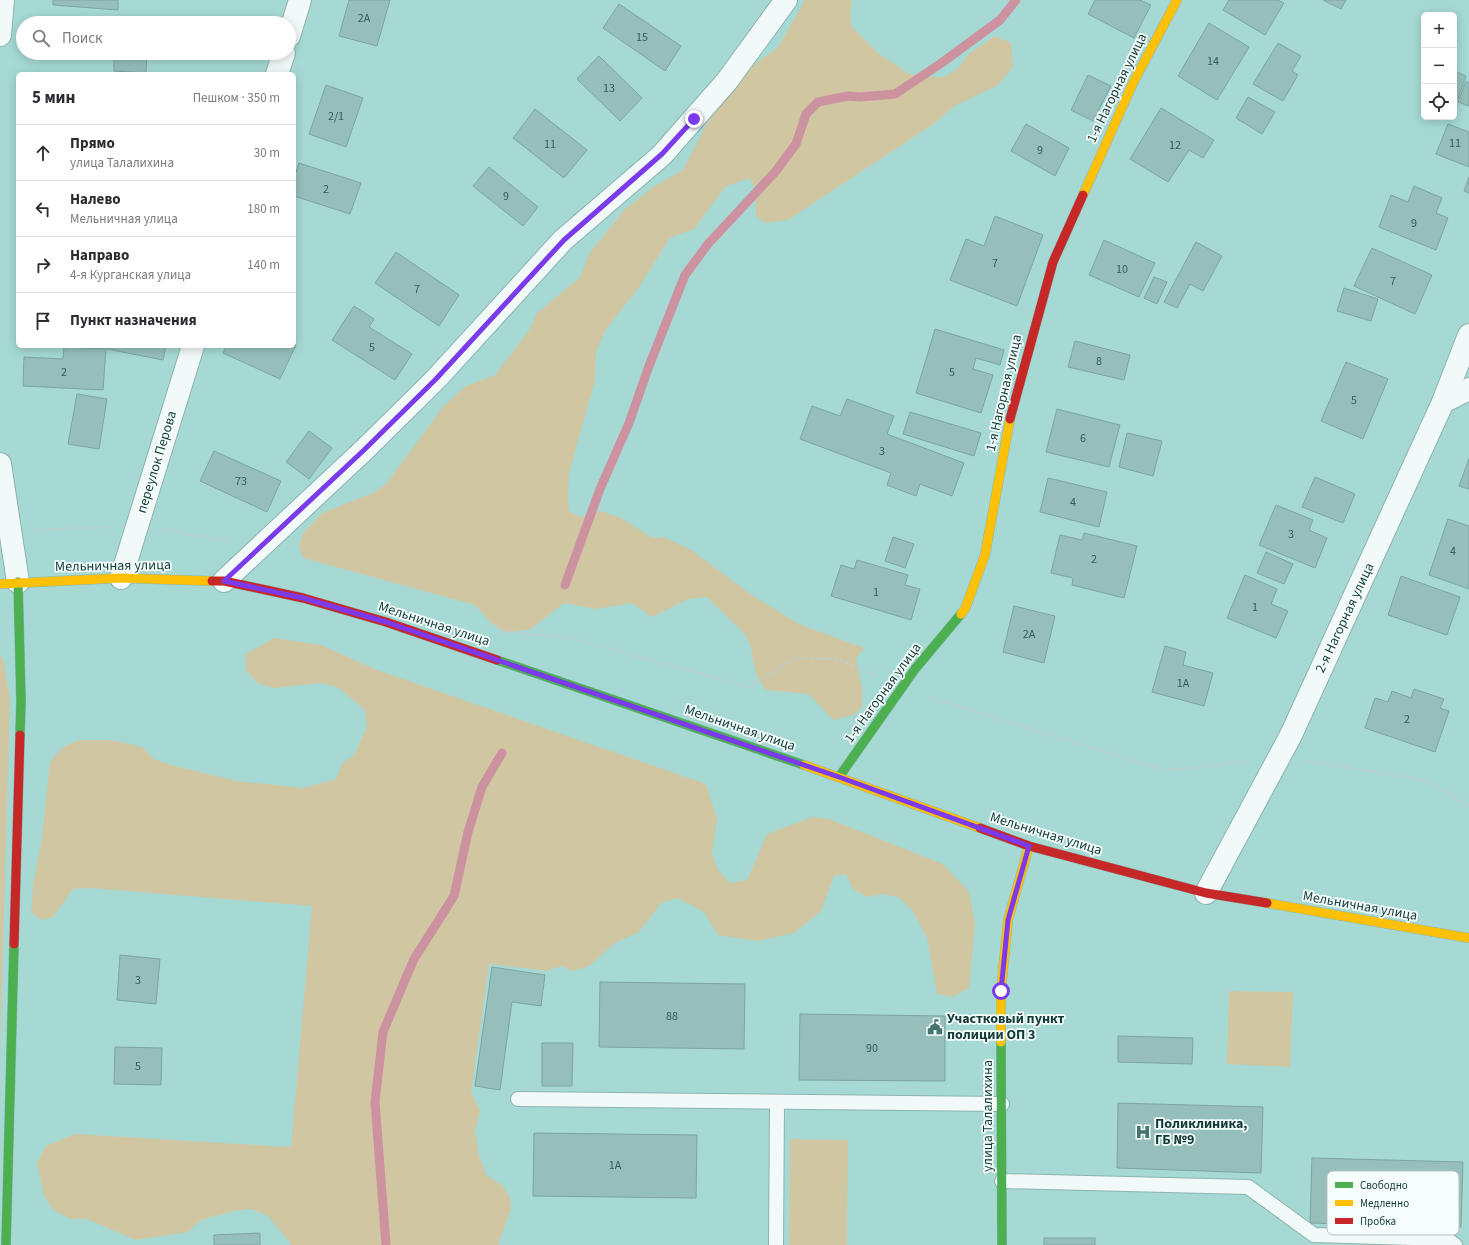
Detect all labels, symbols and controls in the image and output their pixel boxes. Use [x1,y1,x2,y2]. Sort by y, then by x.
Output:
house number: 2А [358,10,371,27]
map controls [1421,12,1457,120]
button: + [1421,12,1457,48]
search box [16,16,296,60]
icon: search [30,27,52,49]
text: Поиск [62,28,103,49]
house number: 15 [636,29,648,46]
street label: 1-я Нагорная улица [1082,30,1152,146]
button: − [1421,48,1457,84]
house number: 14 [1207,53,1219,70]
house number: 13 [603,80,615,97]
button: locate [1421,84,1457,120]
text: 5 мин [32,86,75,110]
text: Пешком · 350 m [193,89,280,107]
house number: 2/1 [328,108,344,125]
route end [685,110,703,128]
text: Прямо [70,133,115,154]
house number: 11 [1449,135,1461,152]
house number: 11 [544,136,556,153]
house number: 12 [1169,137,1181,154]
icon: ahead [32,142,54,164]
house number: 9 [1037,142,1043,159]
text: 30 m [254,144,280,162]
text: улица Талалихина [70,154,174,172]
house number: 2 [323,181,329,198]
house number: 9 [503,188,509,205]
text: Налево [70,189,121,210]
icon: left [32,198,54,220]
text: 180 m [247,200,280,218]
text: Мельничная улица [70,210,178,228]
house number: 9 [1411,215,1417,232]
text: Направо [70,245,129,266]
icon: right [32,254,54,276]
house number: 7 [992,255,998,272]
text: 140 m [247,256,280,274]
house number: 10 [1116,261,1128,278]
text: 4-я Курганская улица [70,266,191,284]
house number: 7 [1390,273,1396,290]
house number: 7 [414,281,420,298]
icon: arrive [32,310,54,332]
text: Пункт назначения [70,310,197,331]
street label: 1-я Нагорная улица [981,333,1027,453]
house number: 5 [369,339,375,356]
house number: 8 [1096,353,1102,370]
house number: 2 [61,364,67,381]
house number: 5 [949,364,955,381]
house number: 5 [1351,392,1357,409]
street label: переулок Перова [132,408,182,516]
house number: 6 [1080,430,1086,447]
house number: 3 [879,443,885,460]
house number: 73 [235,473,247,490]
house number: 4 [1070,494,1076,511]
house number: 3 [1288,526,1294,543]
house number: 4 [1450,543,1456,560]
house number: 2 [1091,551,1097,568]
street label: Мельничная улица [55,555,171,577]
street label: 2-я Нагорная улица [1311,560,1379,676]
house number: 1 [873,584,879,601]
street label: Мельничная улица [376,597,492,651]
house number: 1 [1252,599,1258,616]
house number: 2А [1023,626,1036,643]
street label: 1-я Нагорная улица [840,639,926,747]
house number: 1А [1177,675,1190,692]
street label: Мельничная улица [682,700,798,756]
house number: 2 [1404,711,1410,728]
street label: Мельничная улица [988,807,1104,861]
street label: Мельничная улица [1301,886,1419,926]
house number: 3 [135,972,141,989]
route start [992,982,1010,1000]
house number: 88 [666,1008,678,1025]
place label: Участковый пункт полиции ОП 3 [947,1009,1064,1045]
public building icon: Участковый пункт полиции ОП 3 [926,1018,944,1036]
house number: 90 [866,1040,878,1057]
house number: 5 [135,1058,141,1075]
street label: улица Талалихина [978,1060,998,1172]
place label: Поликлиника, ГБ №9 [1155,1114,1248,1150]
hospital icon: Поликлиника, ГБ №9 [1134,1123,1152,1141]
house number: 1А [609,1157,622,1174]
legend [1327,1171,1459,1235]
text: Свободно [1360,1178,1408,1193]
text: Медленно [1360,1196,1409,1211]
text: Пробка [1360,1214,1396,1229]

